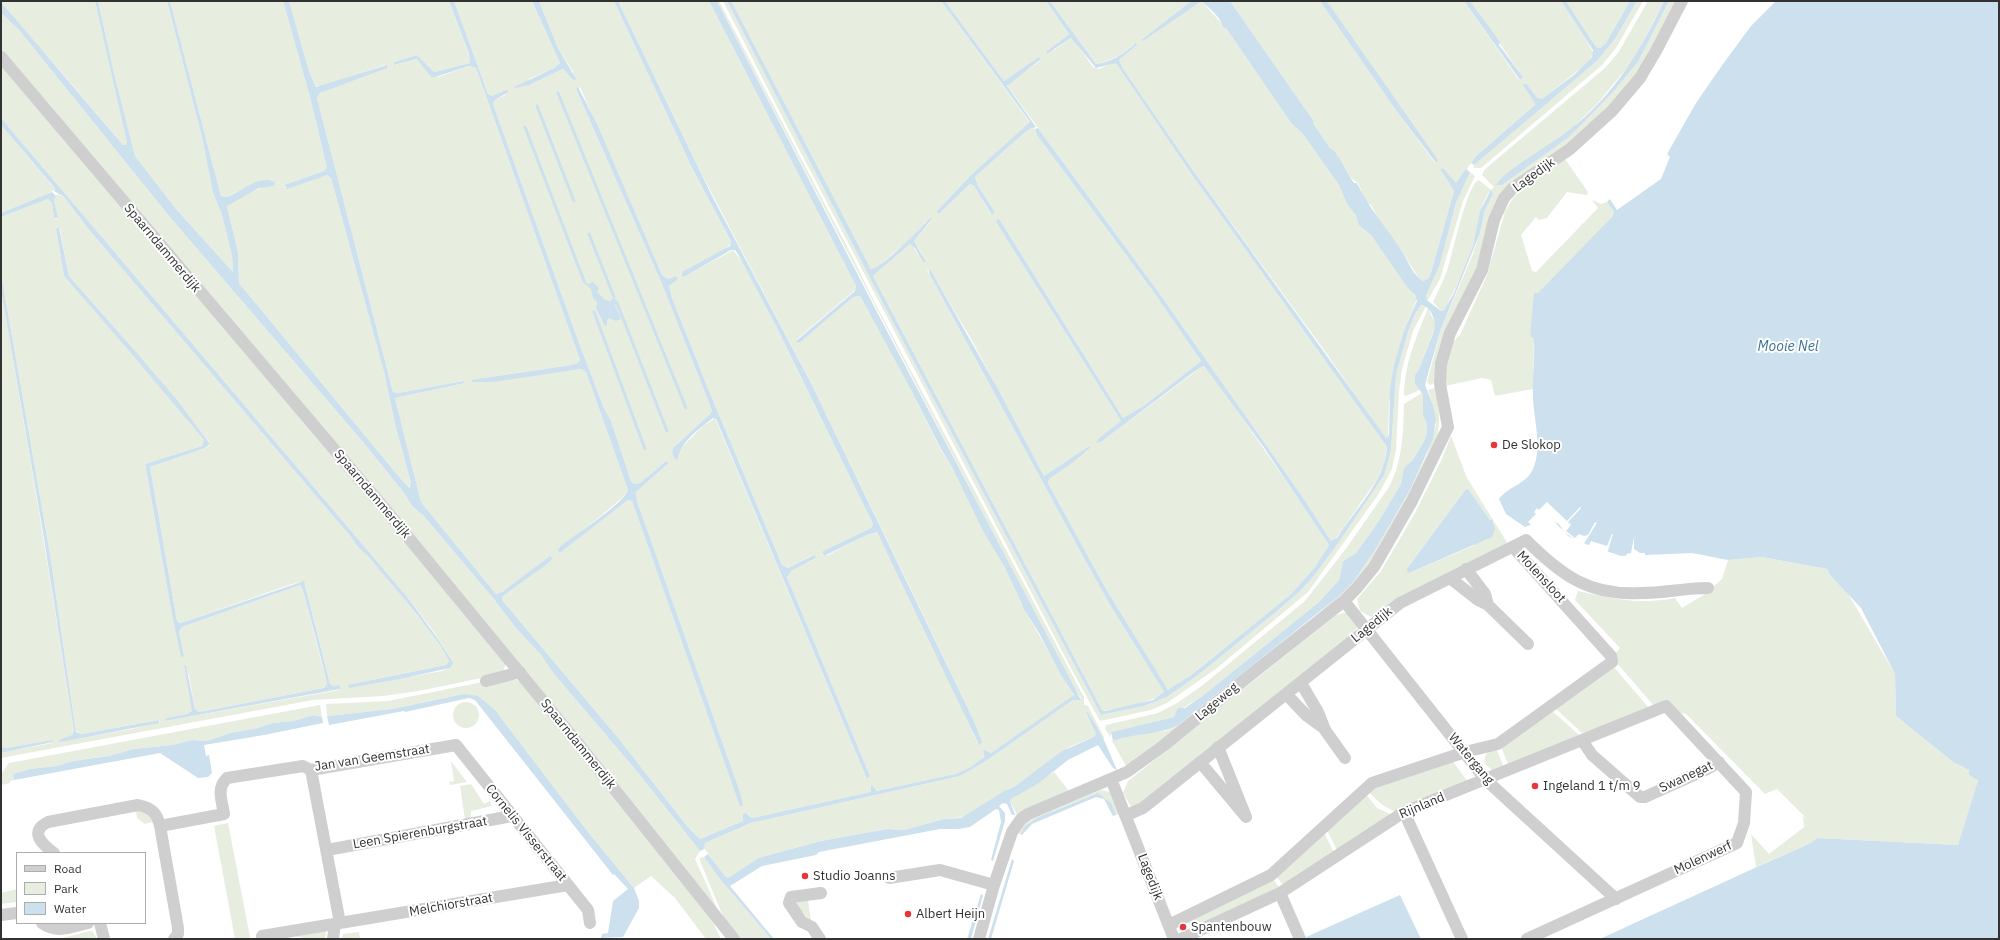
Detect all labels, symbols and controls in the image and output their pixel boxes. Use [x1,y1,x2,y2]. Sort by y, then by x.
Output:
street label: Lagedijk [1510,155,1558,195]
street label: Spaarndammerdijk [120,200,204,296]
water label: Mooie Nel [1758,339,1818,355]
place label: De Slokop [1502,437,1561,453]
marker: De Slokop [1489,440,1499,450]
street label: Spaarndammerdijk [330,446,414,542]
street label: Molensloot [1513,548,1569,606]
street label: Lagedijk [1348,604,1396,646]
street label: Lageweg [1192,680,1242,724]
street label: Spaarndammerdijk [537,696,619,792]
street label: Watergang [1445,730,1497,788]
street label: Jan van Geemstraat [313,741,431,775]
street label: Swanegat [1657,758,1715,796]
place label: Ingeland 1 t/m 9 [1543,778,1641,794]
street label: Cornelis Visserstraat [482,781,570,885]
marker: Ingeland 1 t/m 9 [1530,781,1540,791]
street label: Rijnland [1397,790,1447,822]
street label: Leen Spierenburgstraat [352,814,488,852]
street label: Molenwerf [1672,838,1734,878]
legend [16,852,146,924]
street label: Lagedijk [1134,852,1166,902]
text: Road [54,861,82,876]
place label: Studio Joanns [813,868,896,884]
marker: Studio Joanns [800,871,810,881]
text: Park [54,881,78,896]
street label: Melchiorstraat [408,890,494,920]
text: Water [54,901,86,916]
place label: Albert Heijn [916,906,985,922]
marker: Albert Heijn [903,909,913,919]
place label: Spantenbouw [1191,919,1272,935]
marker: Spantenbouw [1178,922,1188,932]

